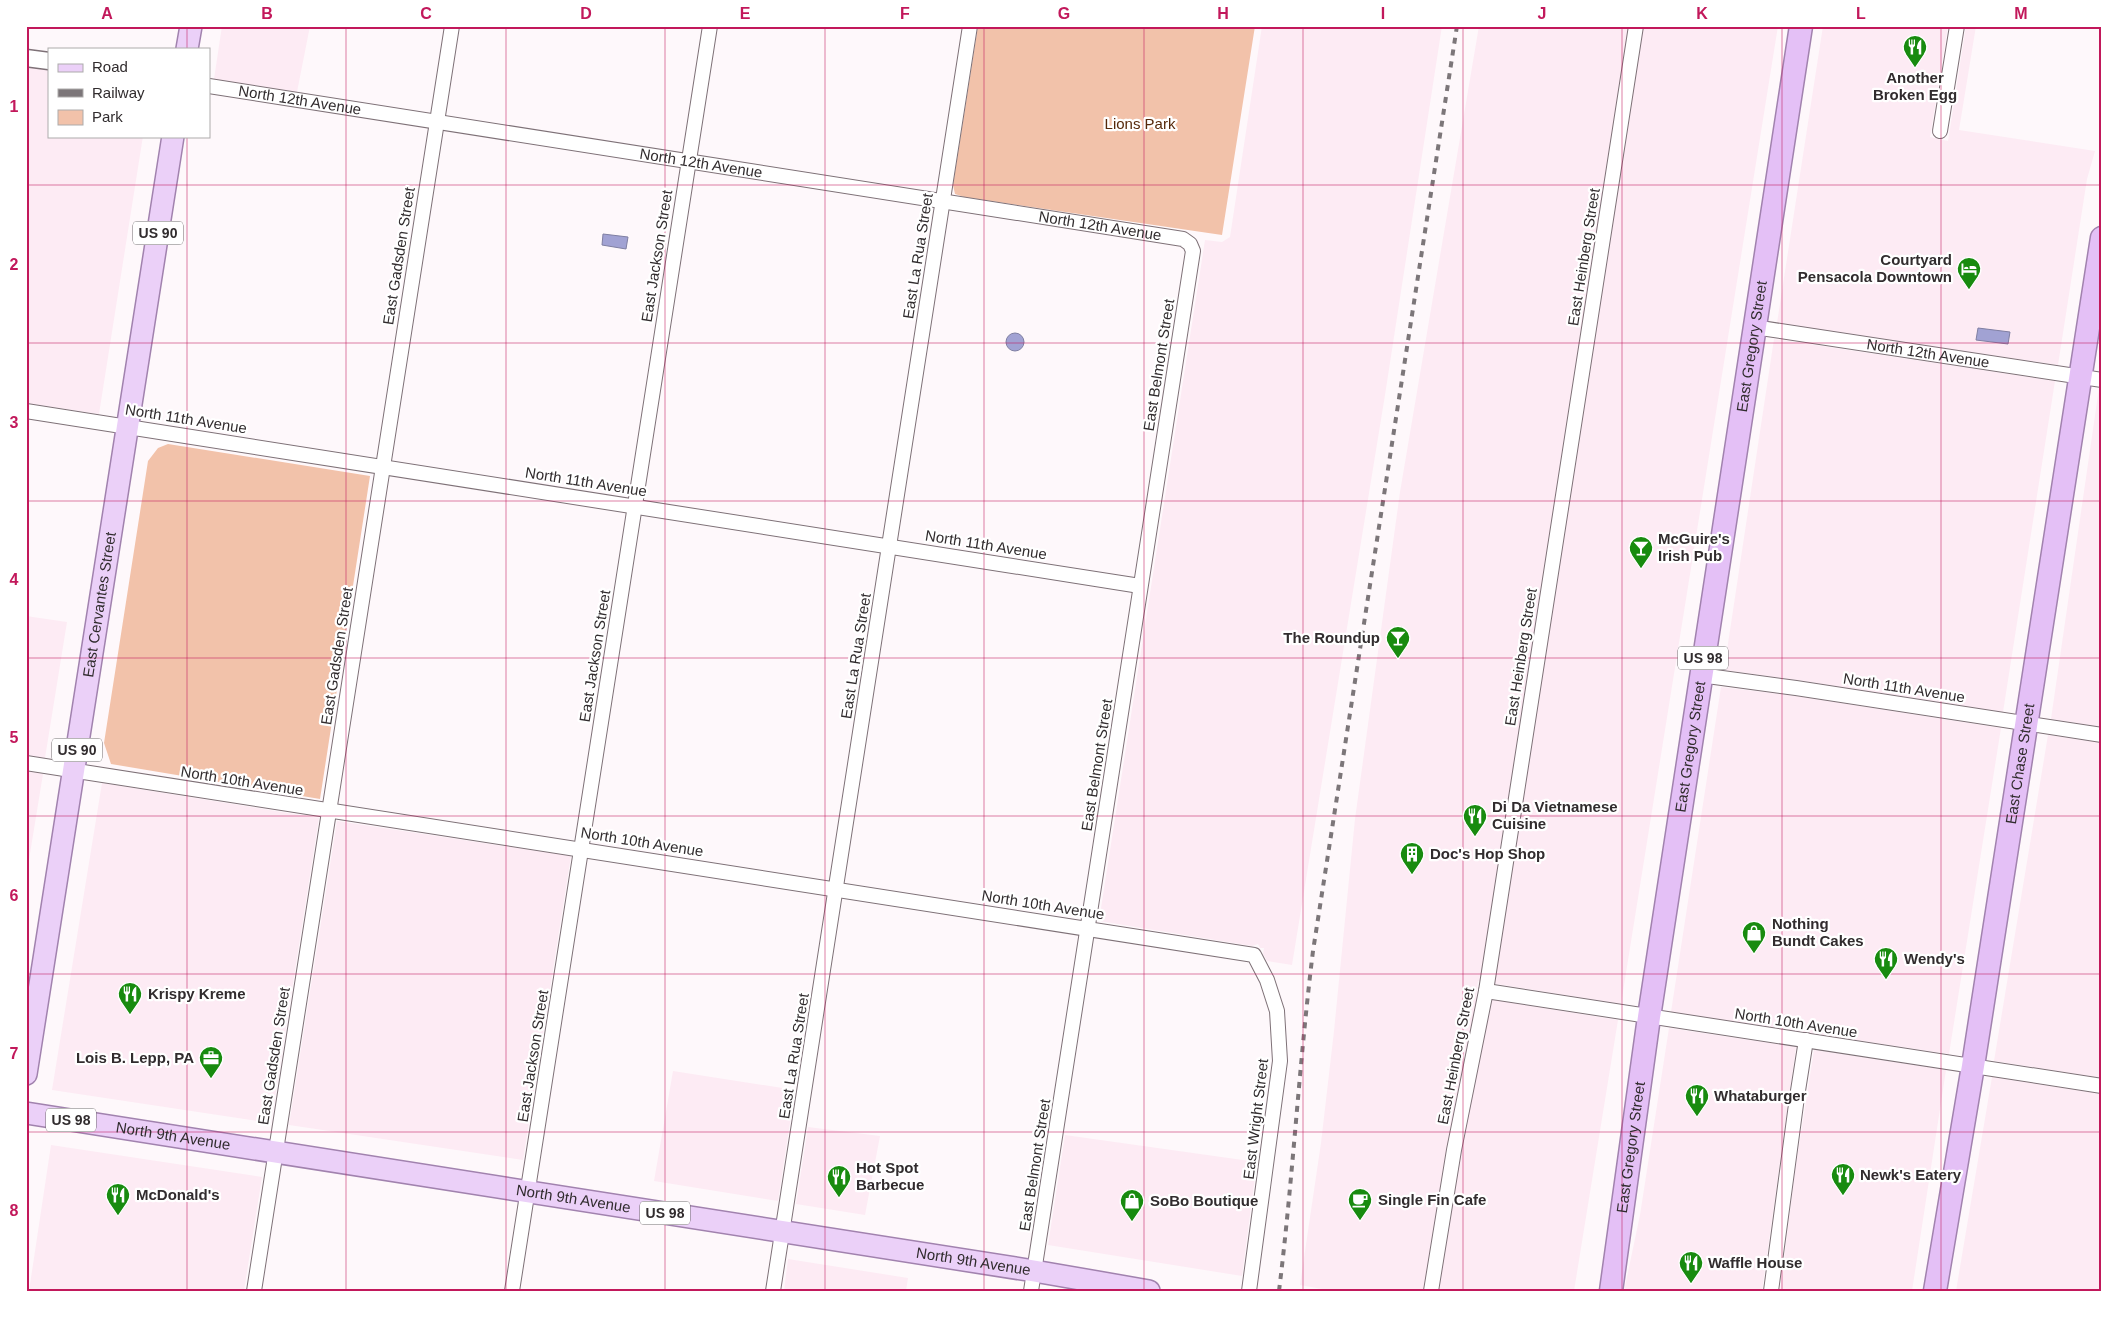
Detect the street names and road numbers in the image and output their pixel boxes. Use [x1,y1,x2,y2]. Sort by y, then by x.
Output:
street label: North 12th Avenue [237,82,363,118]
street label: North 12th Avenue [638,145,764,181]
street label: East Gadsden Street [379,185,418,326]
street label: East Heinberg Street [1564,186,1603,327]
street label: East Jackson Street [638,188,675,323]
street label: East La Rua Street [899,191,936,320]
street label: North 12th Avenue [1038,207,1163,244]
road number: US 90 [133,222,183,244]
street label: East Gregory Street [1733,279,1770,413]
street label: East Belmont Street [1140,297,1177,432]
street label: North 12th Avenue [1865,335,1991,371]
street label: North 11th Avenue [124,400,248,437]
street label: North 11th Avenue [524,463,648,500]
street label: North 11th Avenue [924,526,1048,563]
street label: East Cervantes Street [79,530,119,678]
street label: East Gadsden Street [317,585,356,726]
street label: East Heinberg Street [1501,586,1540,727]
street label: East Jackson Street [576,588,613,723]
street label: East La Rua Street [837,591,874,720]
road number: US 98 [1678,646,1728,670]
street label: North 11th Avenue [1842,669,1966,706]
street label: East Gregory Street [1671,679,1709,814]
street label: East Belmont Street [1078,697,1115,832]
street label: East Chase Street [2002,701,2037,825]
road number: US 90 [52,738,102,762]
street label: North 10th Avenue [180,762,305,799]
street label: North 10th Avenue [580,823,705,860]
street label: North 10th Avenue [981,886,1106,923]
street label: East Gadsden Street [254,985,293,1126]
street label: East Heinberg Street [1434,985,1477,1126]
street label: East Jackson Street [514,988,551,1123]
street label: East La Rua Street [775,991,812,1120]
street label: North 10th Avenue [1734,1004,1859,1041]
street label: East Wright Street [1240,1057,1271,1180]
street label: East Gregory Street [1613,1080,1648,1214]
street label: East Belmont Street [1016,1097,1053,1232]
road number: US 98 [46,1108,96,1132]
street label: North 9th Avenue [115,1118,232,1153]
street label: North 9th Avenue [515,1181,632,1216]
road number: US 98 [640,1202,690,1224]
street label: North 9th Avenue [915,1244,1032,1278]

